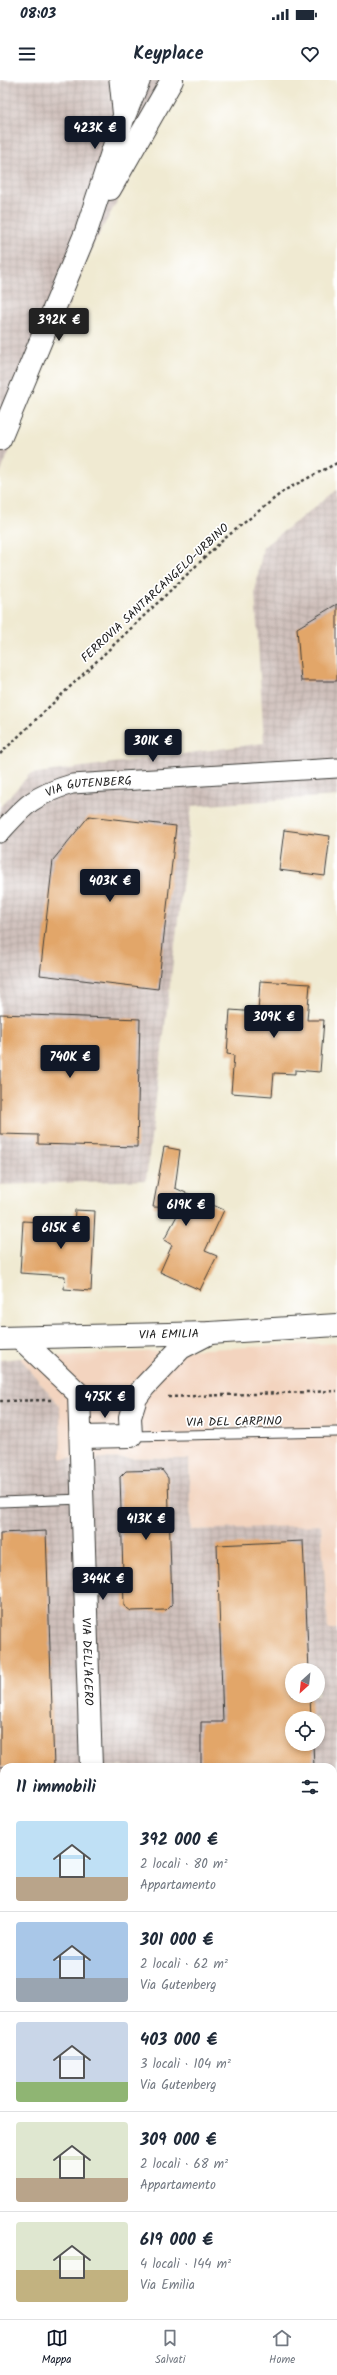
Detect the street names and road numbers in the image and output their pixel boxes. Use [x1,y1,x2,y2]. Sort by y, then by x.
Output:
street label: FERROVIA SANTARCANGELO-URBINO [77,519,234,667]
street label: VIA GUTENBERG [42,771,132,802]
street label: VIA EMILIA [139,1324,199,1344]
street label: VIA DEL CARPINO [186,1412,283,1432]
street label: VIA DELL'ACERO [77,1617,99,1706]

